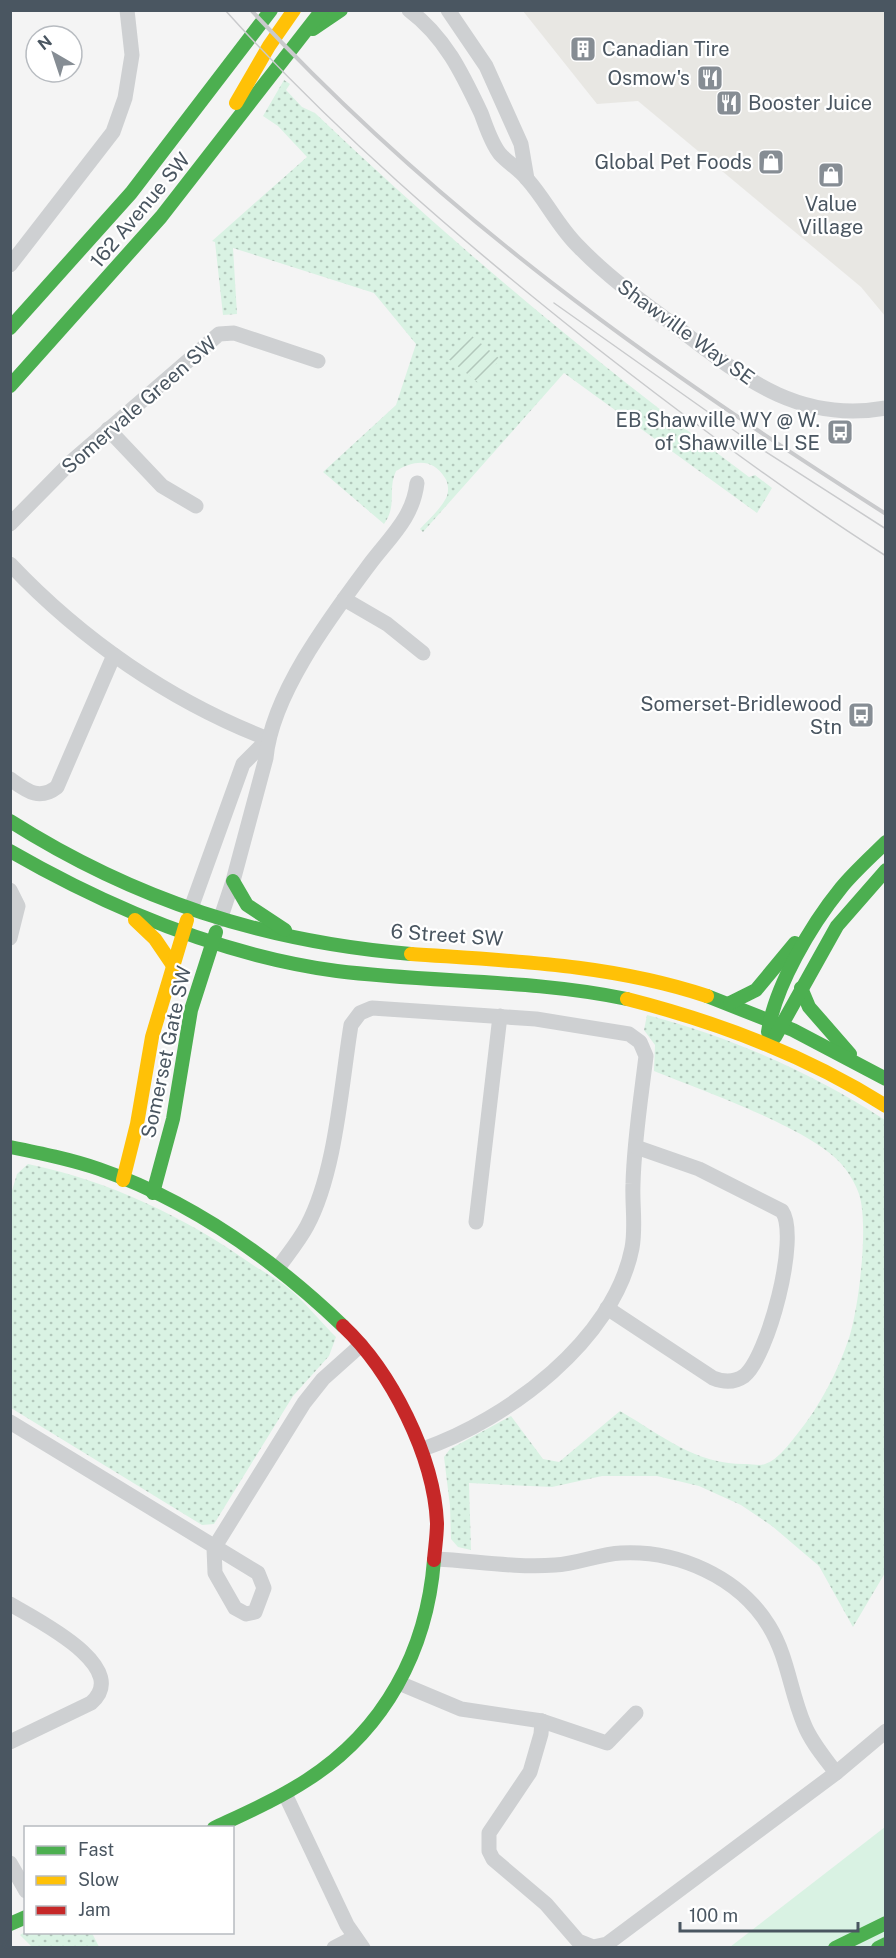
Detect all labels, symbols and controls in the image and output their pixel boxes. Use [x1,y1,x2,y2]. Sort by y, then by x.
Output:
north arrow [24,24,84,84]
text: N [34,31,56,54]
building icon: Canadian Tire [568,34,598,64]
place label: Canadian Tire [602,37,730,61]
restaurant icon: Osmow's [695,63,725,93]
place label: Osmow's [607,66,690,90]
restaurant icon: Booster Juice [714,88,744,118]
place label: Booster Juice [748,91,872,115]
shop icon: Global Pet Foods [756,147,786,177]
street label: 162 Avenue SW [85,148,195,272]
place label: Global Pet Foods [594,150,752,174]
shop icon: Value Village [816,160,846,190]
place label: Value Village [799,192,863,239]
street label: Shawville Way SE [613,274,759,390]
street label: Somervale Green SW [57,331,221,479]
place label: EB Shawville WY @ W. of Shawville LI SE [616,408,820,455]
bus stop icon: EB Shawville WY @ W. of Shawville LI SE [825,417,855,447]
place label: Somerset-Bridlewood Stn [640,692,842,739]
bus stop icon: Somerset-Bridlewood Stn [846,700,876,730]
street label: 6 Street SW [390,919,504,951]
street label: Somerset Gate SW [136,964,196,1140]
legend [24,1826,234,1934]
text: Fast [78,1839,114,1860]
text: Slow [78,1869,119,1890]
scale bar [680,1895,858,1933]
text: Jam [78,1899,111,1920]
text: 100 m [689,1905,738,1926]

